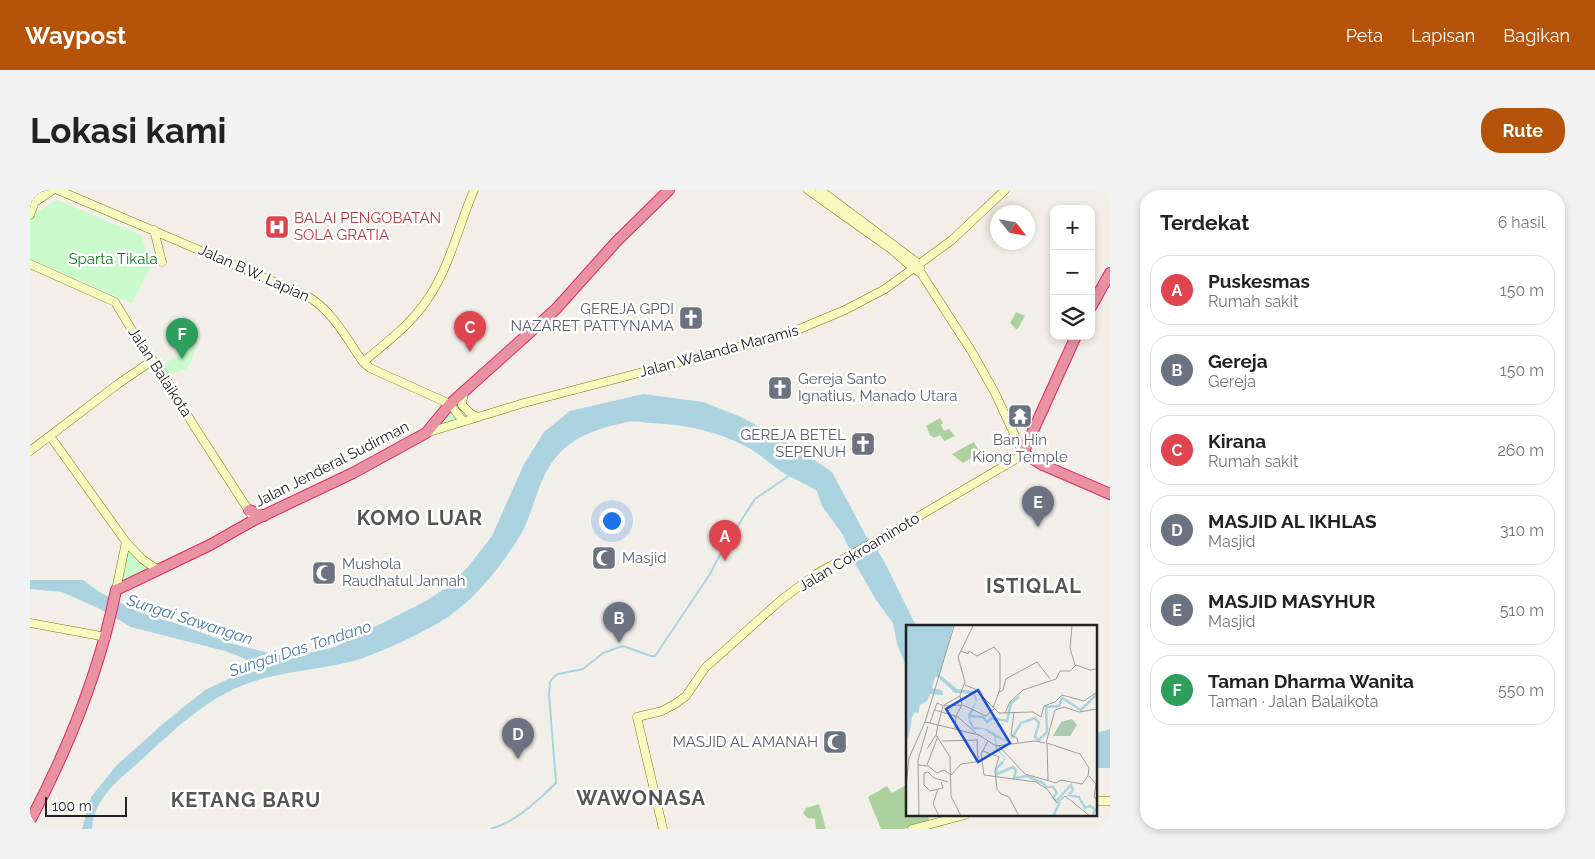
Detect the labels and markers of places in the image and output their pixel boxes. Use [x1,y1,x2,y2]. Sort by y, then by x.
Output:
place label: BALAI PENGOBATAN SOLA GRATIA [294,209,441,244]
hospital icon: BALAI PENGOBATAN SOLA GRATIA [264,214,290,240]
place label: GEREJA GPDI NAZARET PATTYNAMA [510,300,674,335]
church icon: GEREJA GPDI NAZARET PATTYNAMA [678,305,704,331]
pin: C [454,311,486,352]
pin: F [166,318,198,359]
place label: Gereja Santo Ignatius, Manado Utara [798,370,958,405]
church icon: Gereja Santo Ignatius, Manado Utara [767,375,793,401]
temple icon: Ban Hin Kiong Temple [1007,403,1033,429]
place label: GEREJA BETEL SEPENUH [741,426,846,461]
church icon: GEREJA BETEL SEPENUH [850,431,876,457]
place label: Ban Hin Kiong Temple [972,431,1068,466]
pin: E [1022,486,1054,527]
pin: A [709,520,741,561]
mosque icon: Masjid [591,545,617,571]
place label: Masjid [622,549,666,567]
place label: Mushola Raudhatul Jannah [342,555,466,590]
mosque icon: Mushola Raudhatul Jannah [311,560,337,586]
pin: B [603,602,635,643]
pin: D [502,718,534,759]
mosque icon: MASJID AL AMANAH [822,729,848,755]
place label: MASJID AL AMANAH [673,733,818,751]

